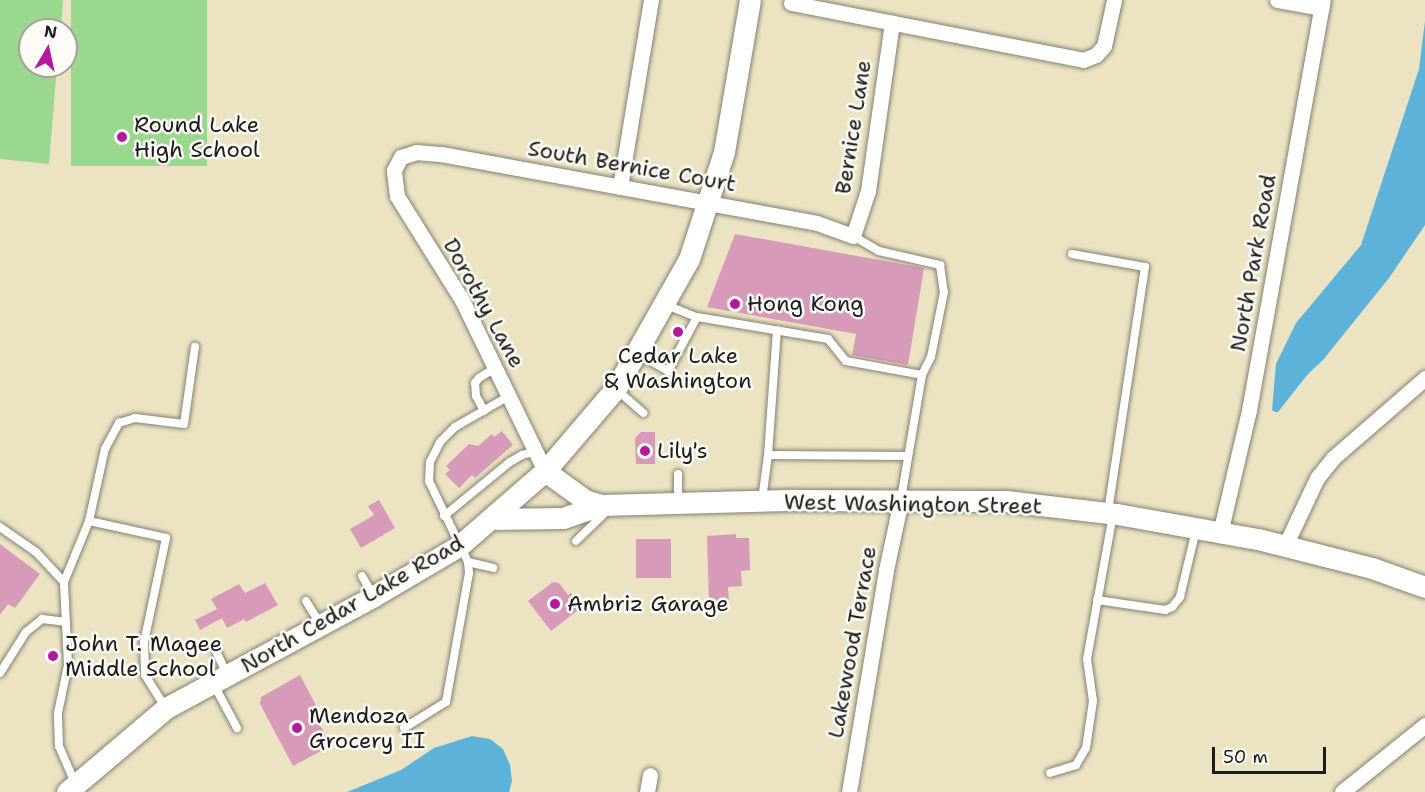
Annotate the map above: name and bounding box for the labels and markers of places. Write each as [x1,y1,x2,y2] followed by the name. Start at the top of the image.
[134,111,260,162] place label: Round Lake High School
[115,130,129,144] marker: Round Lake High School
[747,291,864,317] place label: Hong Kong
[728,297,742,311] marker: Hong Kong
[671,325,685,339] marker: Cedar Lake & Washington
[604,342,752,394] place label: Cedar Lake & Washington
[657,438,708,464] place label: Lily's
[638,444,652,458] marker: Lily's
[567,591,729,617] place label: Ambriz Garage
[548,597,562,611] marker: Ambriz Garage
[65,630,222,682] place label: John T. Magee Middle School
[46,649,60,663] marker: John T. Magee Middle School
[309,702,425,754] place label: Mendoza Grocery II
[290,721,304,735] marker: Mendoza Grocery II

